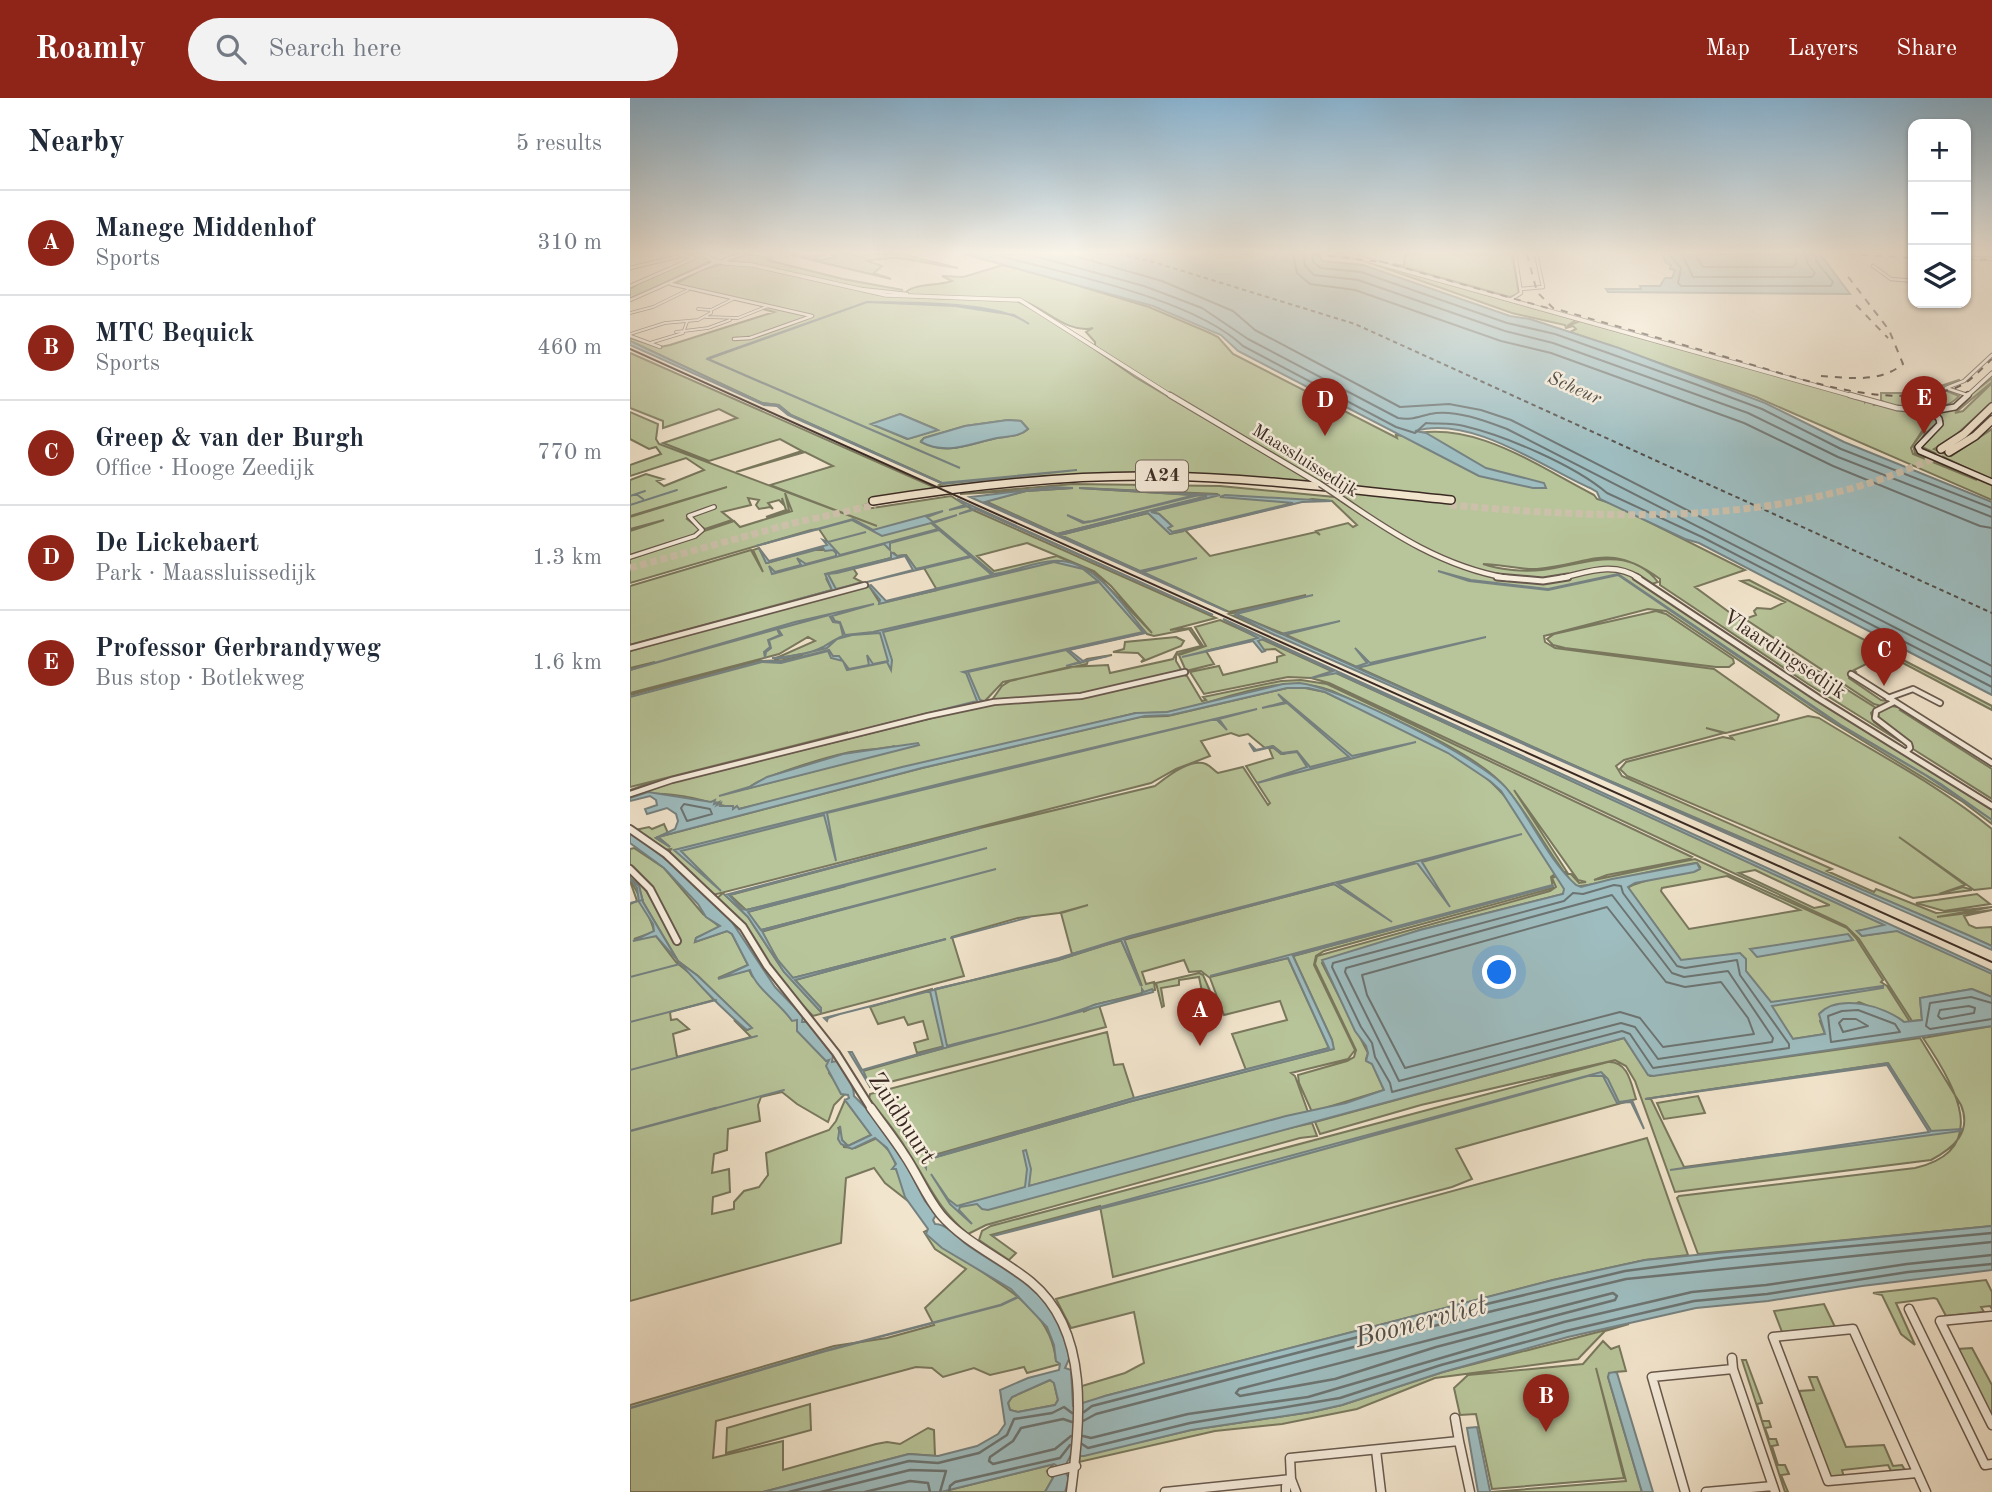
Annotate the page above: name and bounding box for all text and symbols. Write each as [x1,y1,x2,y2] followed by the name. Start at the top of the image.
[188,18,678,81] search box
[212,30,250,68] icon: search
[35,33,146,66] text: Roamly
[268,36,401,62] text: Search here
[1706,37,1750,61] text: Map
[1788,37,1858,61] text: Layers
[1896,37,1957,61] text: Share
[1908,119,1971,308] map controls
[1908,119,1971,182] button: +
[28,128,125,158] text: Nearby
[516,132,602,155] text: 5 results
[1908,182,1971,245] button: −
[95,216,314,242] text: Manege Middenhof
[42,231,60,254] text: A
[537,231,602,254] text: 310 m
[1908,245,1971,308] button: layers
[95,247,160,270] text: Sports
[95,321,254,347] text: MTC Bequick
[43,336,59,359] text: B
[537,336,602,359] text: 460 m
[95,352,160,375] text: Sports
[1544,369,1604,409] water label: Scheur
[1901,376,1947,434] pin: E
[1302,378,1348,436] pin: D
[1249,421,1361,501] street label: Maassluissedijk
[95,426,364,452] text: Greep & van der Burgh
[43,441,59,464] text: C
[537,441,602,464] text: 770 m
[95,457,315,480] text: Office · Hooge Zeedijk
[1136,460,1188,492] road number: A24
[95,531,259,557] text: De Lickebaert
[42,546,60,569] text: D
[532,546,602,569] text: 1.3 km
[95,562,316,585] text: Park · Maassluissedijk
[1719,606,1849,704] street label: Vlaardingsedijk
[1861,628,1907,686] pin: C
[95,636,381,662] text: Professor Gerbrandyweg
[43,651,59,674] text: E
[532,651,602,674] text: 1.6 km
[95,667,304,690] text: Bus stop · Botlekweg
[1482,955,1516,989] your location
[1177,988,1223,1046] pin: A
[863,1069,939,1169] street label: Zuidbuurt
[1351,1292,1491,1354] water label: Boonervliet
[1523,1374,1569,1432] pin: B

